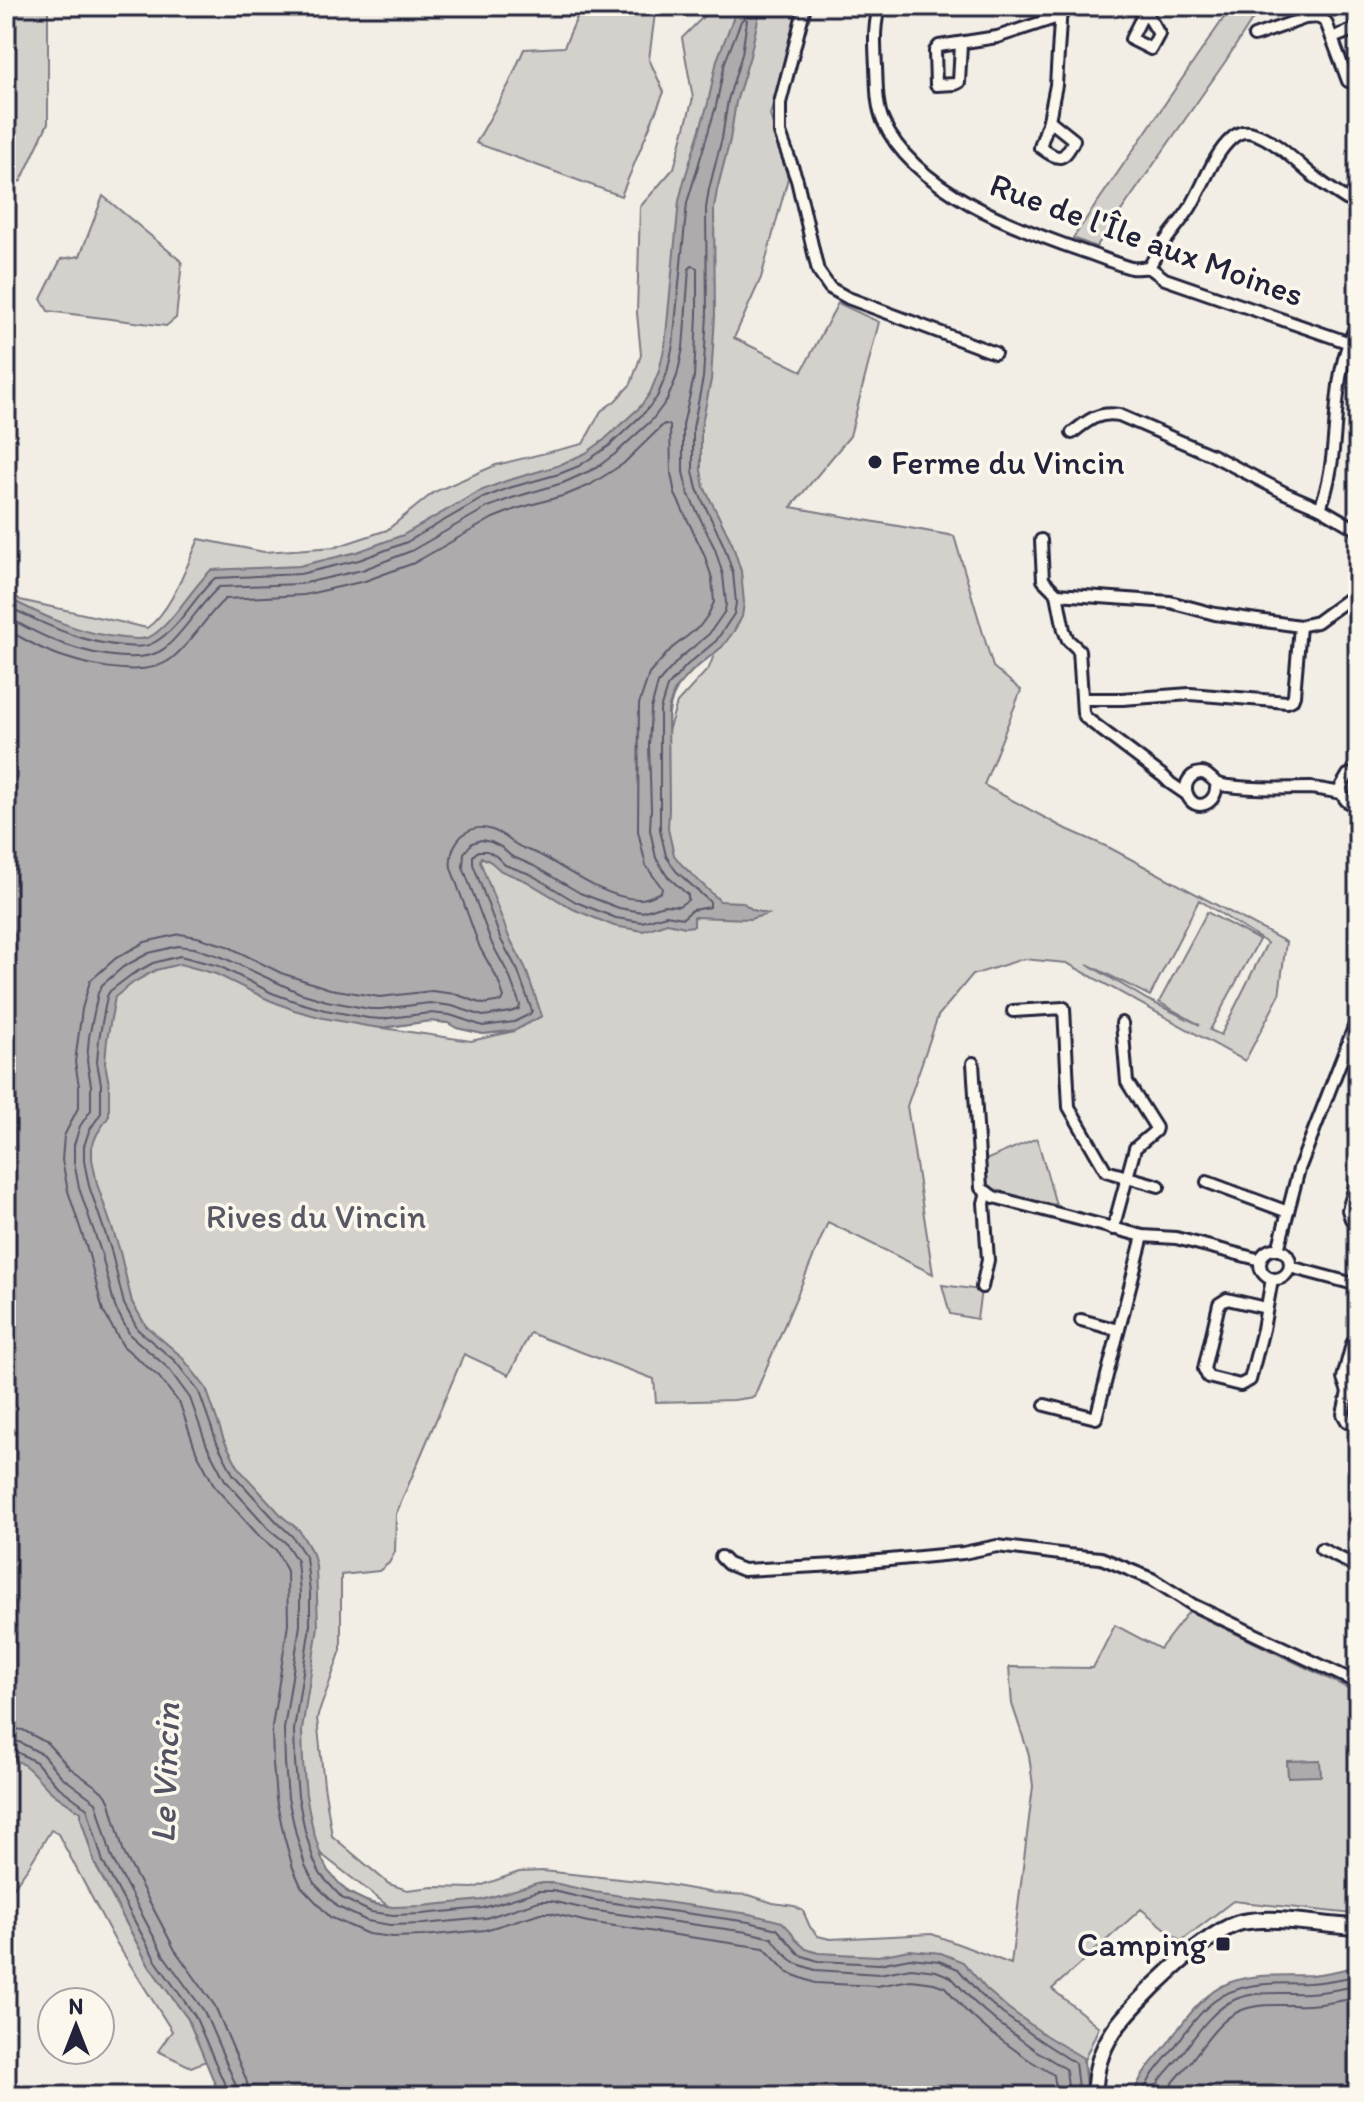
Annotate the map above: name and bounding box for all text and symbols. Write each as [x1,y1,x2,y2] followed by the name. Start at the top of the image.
[984,164,1309,315] street label: Rue de l'Île aux Moines
[891,442,1125,483] place label: Ferme du Vincin
[866,453,884,471] marker: Ferme du Vincin
[206,1196,426,1237] park label: Rives du Vincin
[141,1702,188,1844] water label: Le Vincin
[1077,1924,1208,1965] place label: Camping
[1214,1935,1232,1953] marker: Camping
[36,1986,116,2066] north arrow
[69,1993,83,2020] text: N

